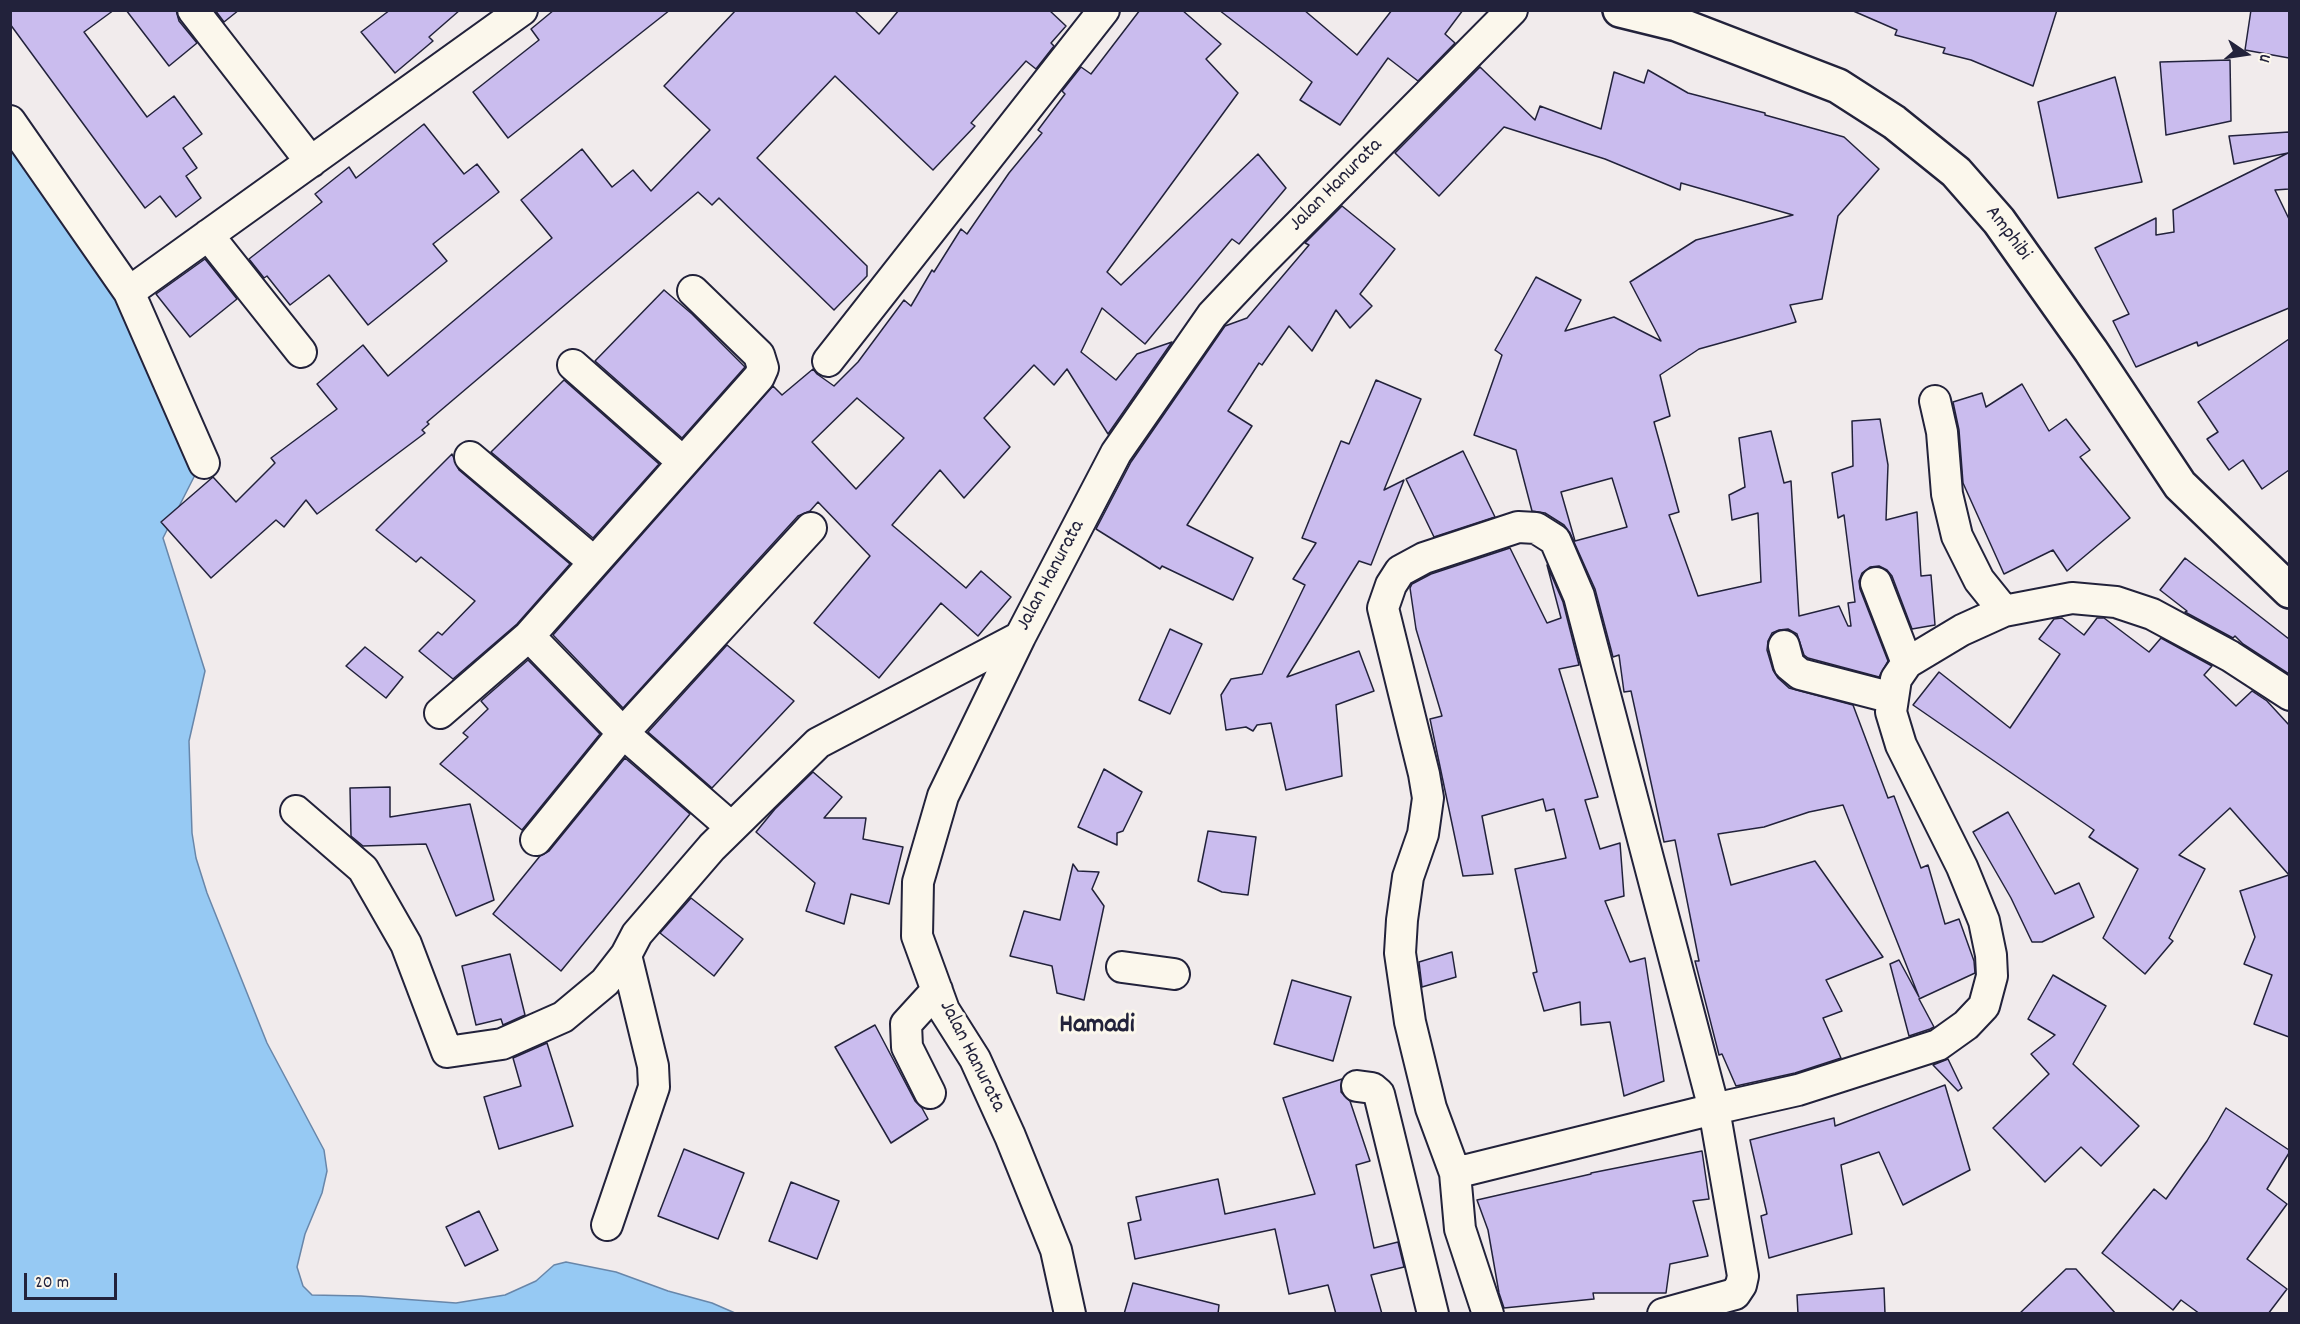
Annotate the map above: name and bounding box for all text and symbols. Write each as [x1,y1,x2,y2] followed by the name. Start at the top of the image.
[2216,24,2276,84] north arrow
[2252,52,2276,65] text: U
[1285,134,1389,238] street label: Jalan Hanurata
[1978,202,2036,266] street label: Amphibi
[1012,516,1092,636] street label: Jalan Hanurata
[932,997,1010,1117] street label: Jalan Hanurata
[1059,1011,1135,1043] district label: Hamadi
[27,1261,120,1299] scale bar
[35,1271,69,1296] text: 20 m

